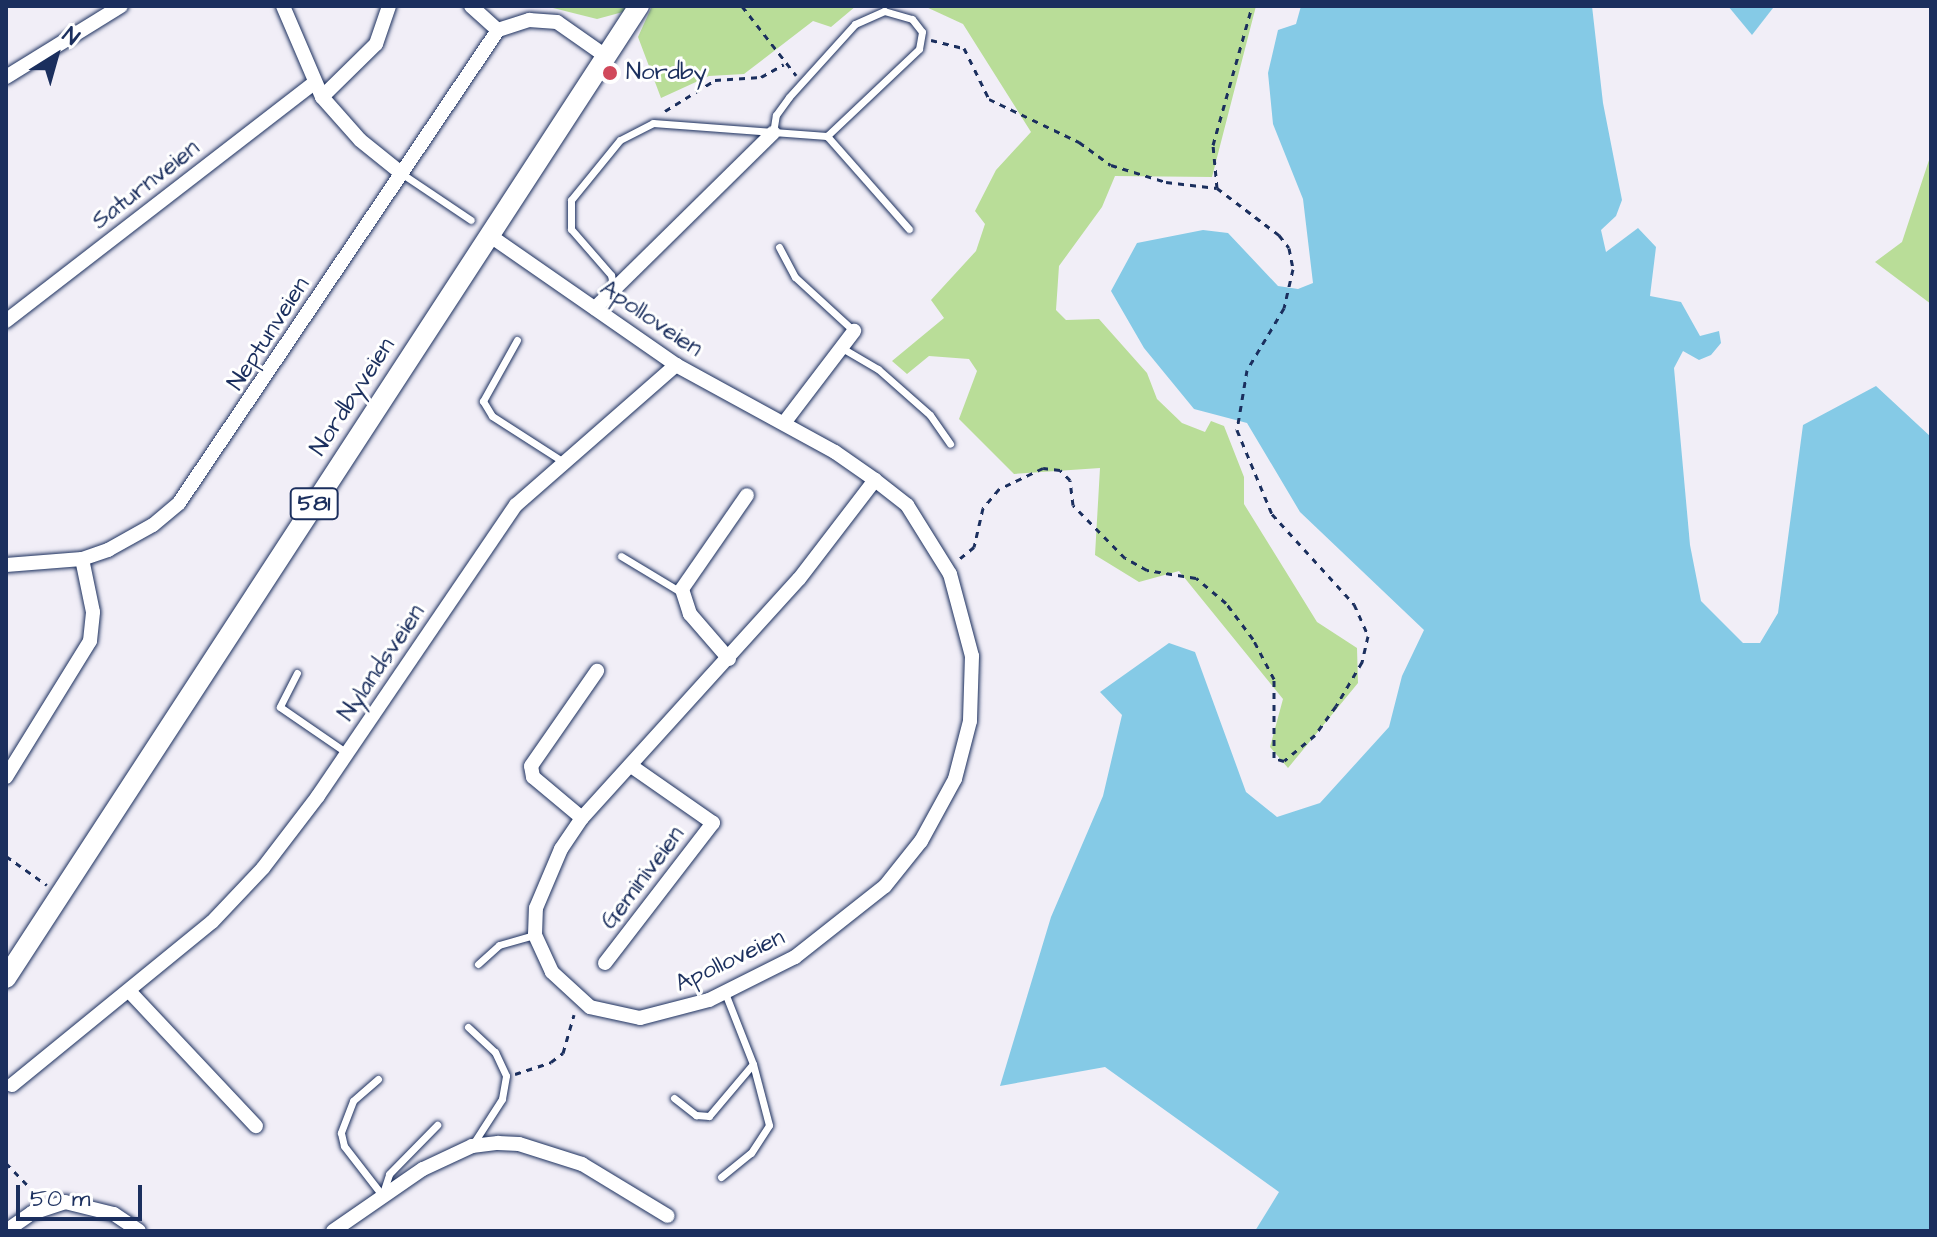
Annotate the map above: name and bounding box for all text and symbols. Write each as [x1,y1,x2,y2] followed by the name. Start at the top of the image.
[16,16,96,96] north arrow
[56,20,86,53] text: N
[626,59,707,87] place label: Nordby
[601,64,619,82] marker: Nordby
[86,134,206,236] street label: Saturnveien
[222,272,316,396] street label: Neptunveien
[594,274,708,364] street label: Apolloveien
[304,333,402,461] street label: Nordbyveien
[288,486,340,522] road number: 581
[332,599,432,727] street label: Nylandsveien
[595,821,691,935] street label: Geminiveien
[671,923,789,999] street label: Apolloveien
[20,1169,146,1219] scale bar
[30,1182,90,1216] text: 50 m

